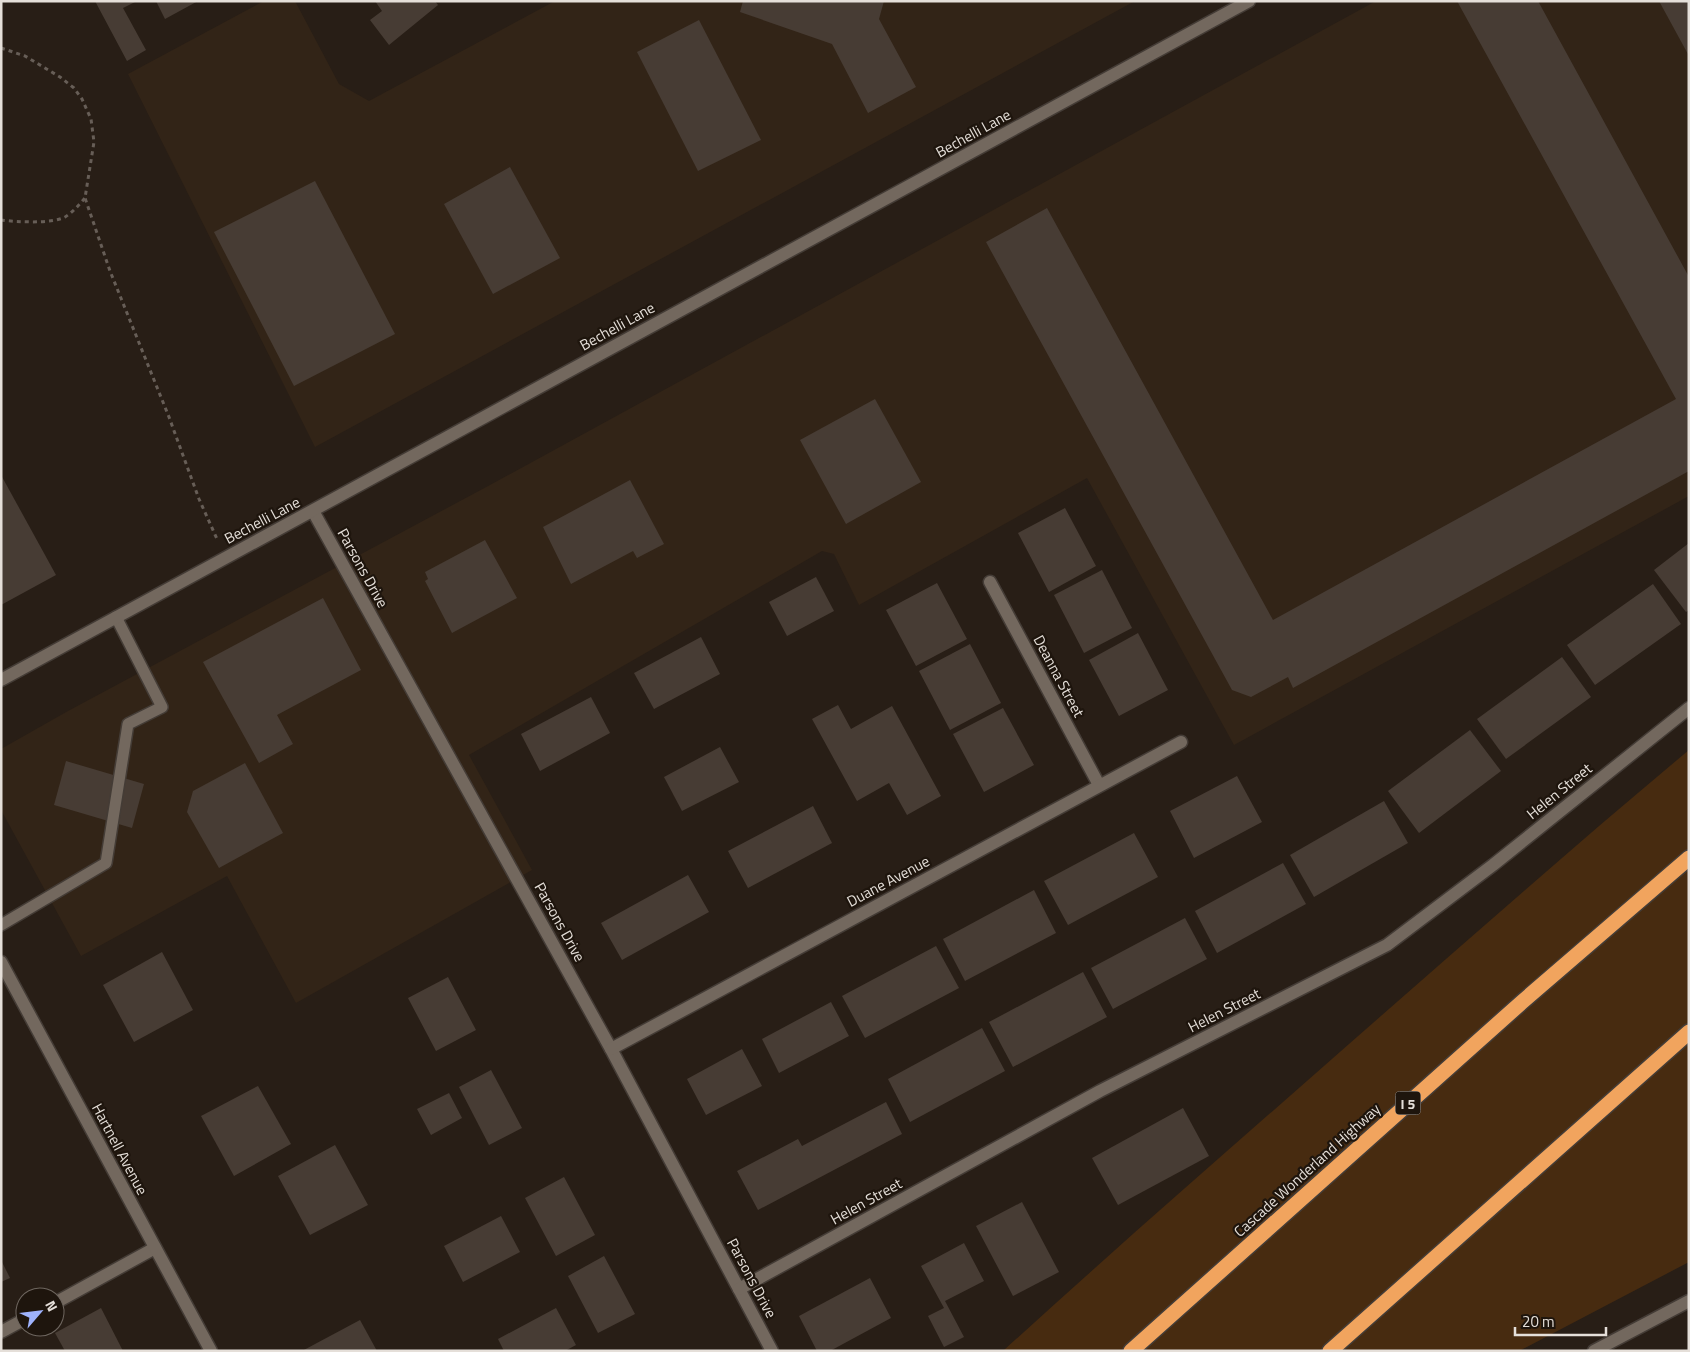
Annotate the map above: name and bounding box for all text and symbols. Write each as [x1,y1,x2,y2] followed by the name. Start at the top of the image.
[931,103,1015,163] street label: Bechelli Lane
[575,296,659,356] street label: Bechelli Lane
[220,490,304,550] street label: Bechelli Lane
[332,524,394,612] street label: Parsons Drive
[1028,631,1091,722] street label: Deanna Street
[1521,757,1597,825] street label: Helen Street
[842,849,934,913] street label: Duane Avenue
[529,878,591,966] street label: Parsons Drive
[1184,982,1265,1038] street label: Helen Street
[1396,1092,1420,1114] road number: I 5
[1228,1098,1386,1242] street label: Cascade Wonderland Highway
[86,1099,154,1199] street label: Hartnell Avenue
[826,1172,907,1230] street label: Helen Street
[721,1234,783,1322] street label: Parsons Drive
[15,1287,65,1337] north arrow
[40,1296,63,1315] text: N
[1515,1304,1606,1336] scale bar
[1522,1310,1555,1333] text: 20 m

